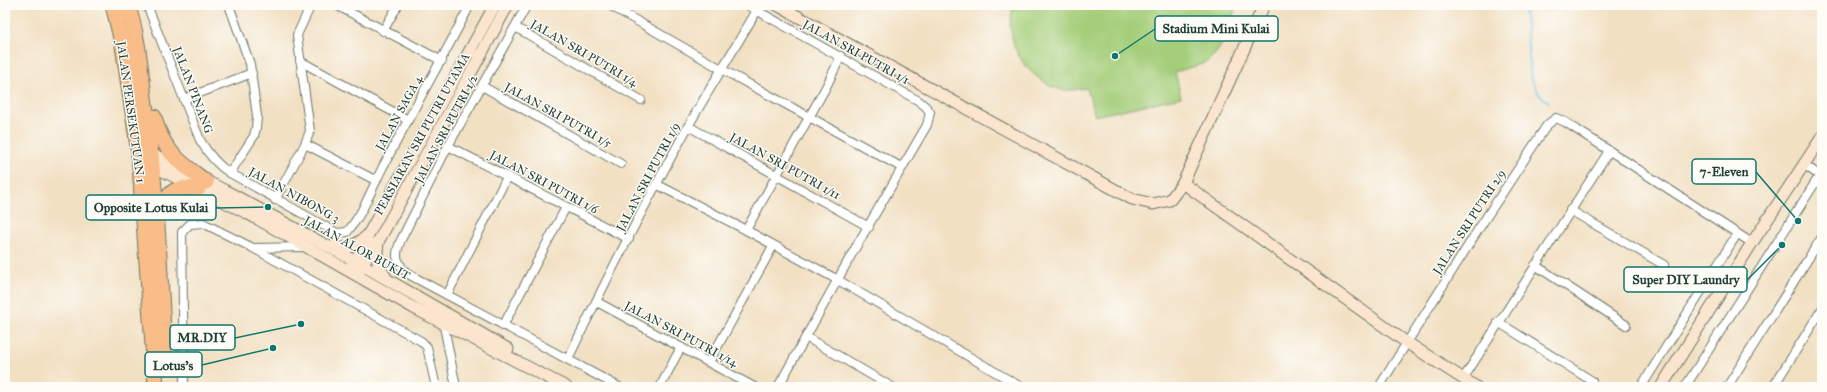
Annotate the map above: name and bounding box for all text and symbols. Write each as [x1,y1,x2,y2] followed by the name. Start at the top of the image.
[526,16,640,90] street label: JALAN SRI PUTRI 1/4
[798,16,912,88] street label: JALAN SRI PUTRI 1/1
[1155,16,1278,41] callout: Stadium Mini Kulai
[1162,21,1270,37] text: Stadium Mini Kulai
[113,38,148,184] street label: JALAN PERSEKUTUAN 1
[168,43,216,136] street label: JALAN PINANG
[371,51,473,217] street label: PERSIARAN SRI PUTRI UTAMA
[411,72,481,188] street label: JALAN SRI PUTRI 1/2
[372,73,426,155] street label: JALAN SAGA 4
[500,79,614,151] street label: JALAN SRI PUTRI 1/5
[612,120,683,236] street label: JALAN SRI PUTRI 1/9
[725,129,843,203] street label: JALAN SRI PUTRI 1/11
[485,147,601,218] street label: JALAN SRI PUTRI 1/6
[1692,159,1756,184] callout: 7-Eleven
[244,163,342,227] street label: JALAN NIBONG 3
[1700,164,1748,180] text: 7-Eleven
[1429,167,1509,279] street label: JALAN SRI PUTRI 2/9
[86,195,216,220] callout: Opposite Lotus Kulai
[94,200,209,216] text: Opposite Lotus Kulai
[299,212,412,284] street label: JALAN ALOR BUKIT
[1624,267,1747,292] callout: Super DIY Laundry
[1632,272,1741,288] text: Super DIY Laundry
[620,297,740,371] street label: JALAN SRI PUTRI 1/14
[170,325,235,350] callout: MR.DIY
[177,330,227,346] text: MR.DIY
[145,352,202,377] callout: Lotus's
[153,358,193,374] text: Lotus's

